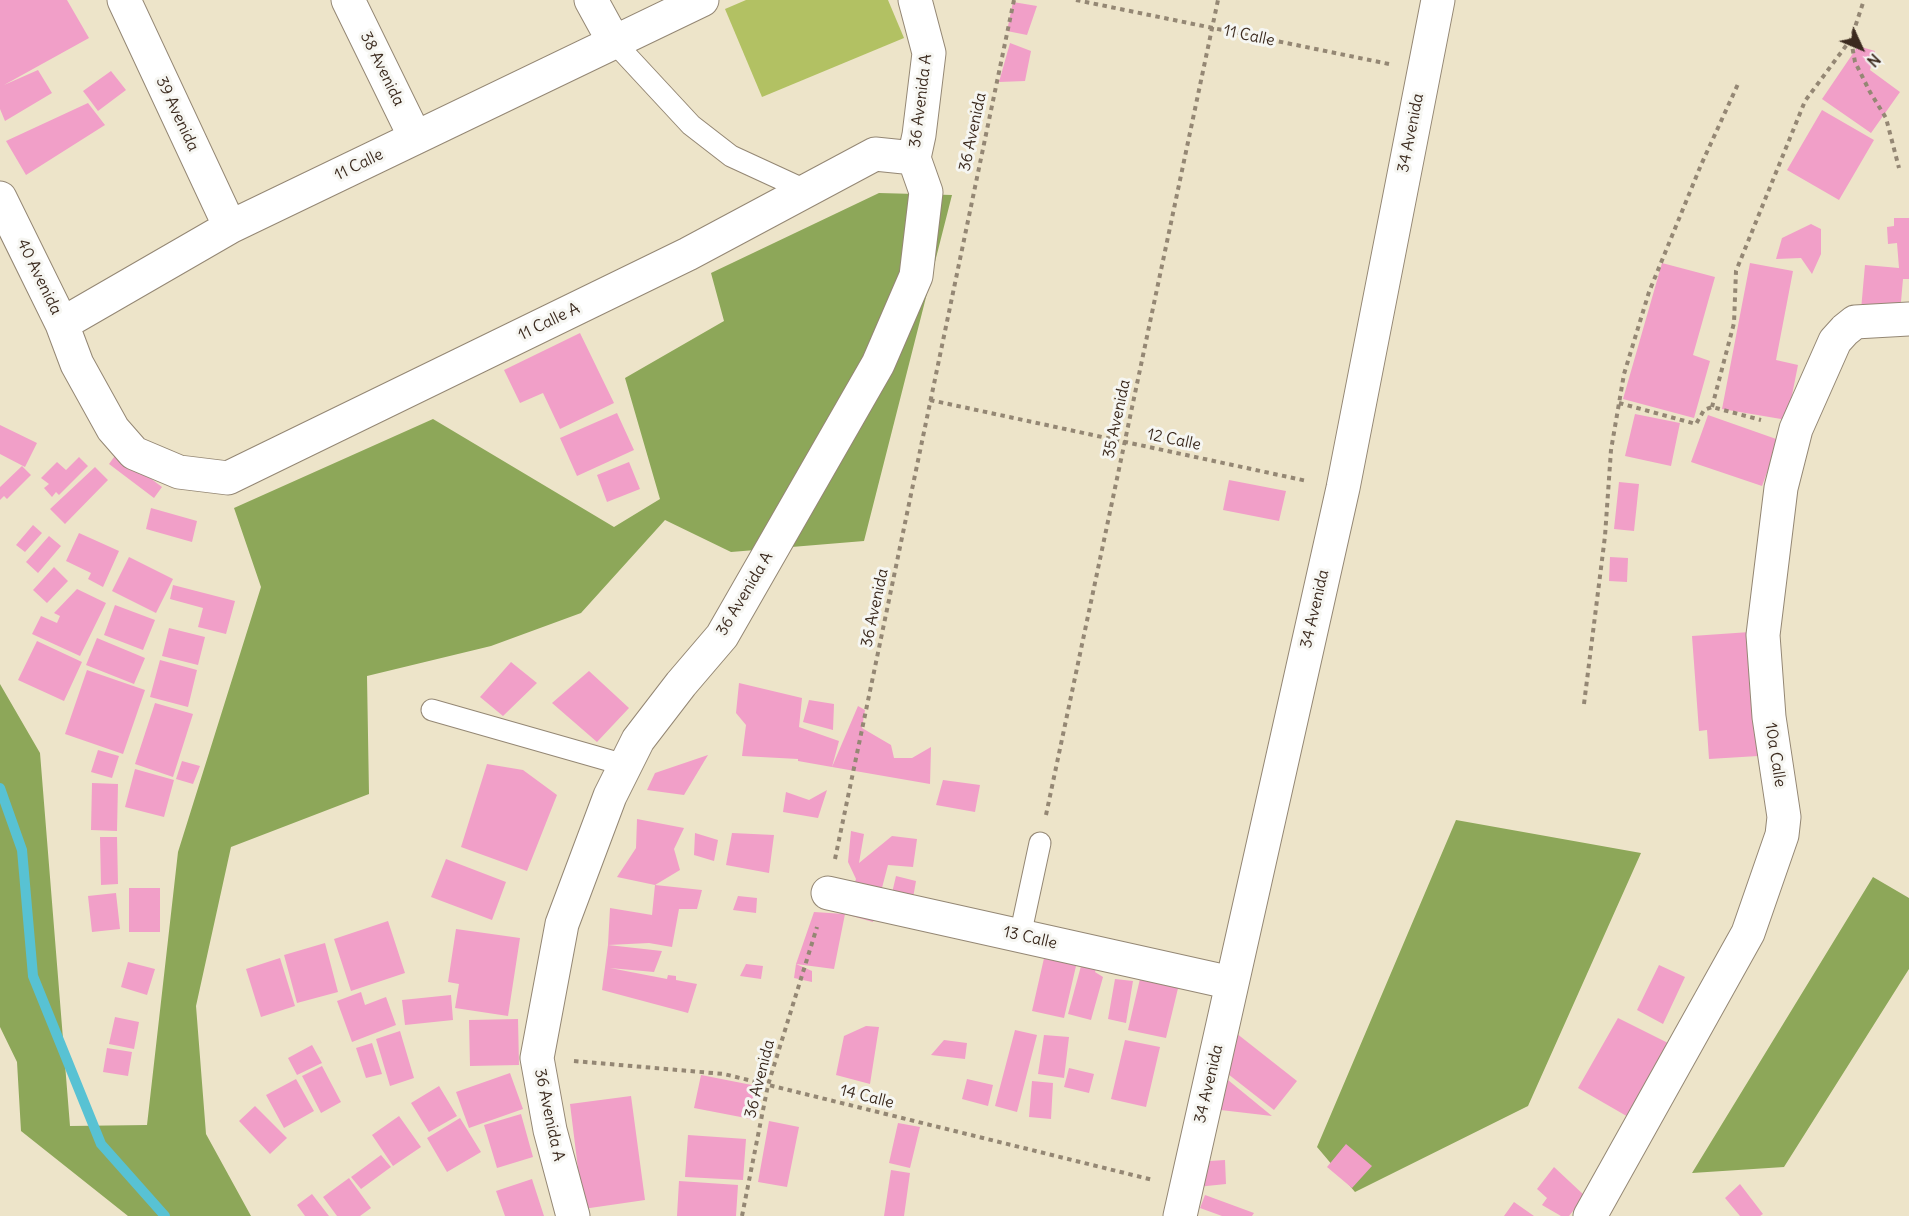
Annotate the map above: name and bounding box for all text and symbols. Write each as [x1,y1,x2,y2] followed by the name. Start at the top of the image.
[1831,18,1891,78] north arrow
[1222,21,1276,51] street label: 11 Calle
[356,29,408,109] street label: 38 Avenida
[1863,50,1885,71] text: N
[906,53,936,149] street label: 36 Avenida A
[151,74,203,154] street label: 39 Avenida
[955,91,991,173] street label: 36 Avenida
[1394,92,1428,174] street label: 34 Avenida
[331,145,387,185] street label: 11 Calle
[13,236,65,318] street label: 40 Avenida
[515,299,583,345] street label: 11 Calle A
[1099,378,1135,460] street label: 35 Avenida
[1145,425,1203,455] street label: 12 Calle
[713,549,777,639] street label: 36 Avenida A
[857,567,893,649] street label: 36 Avenida
[1297,568,1333,650] street label: 34 Avenida
[1760,721,1790,789] street label: 10a Calle
[1001,923,1059,953] street label: 13 Calle
[741,1038,779,1120] street label: 36 Avenida
[1191,1043,1227,1125] street label: 34 Avenida
[530,1067,568,1163] street label: 36 Avenida A
[838,1081,896,1113] street label: 14 Calle

